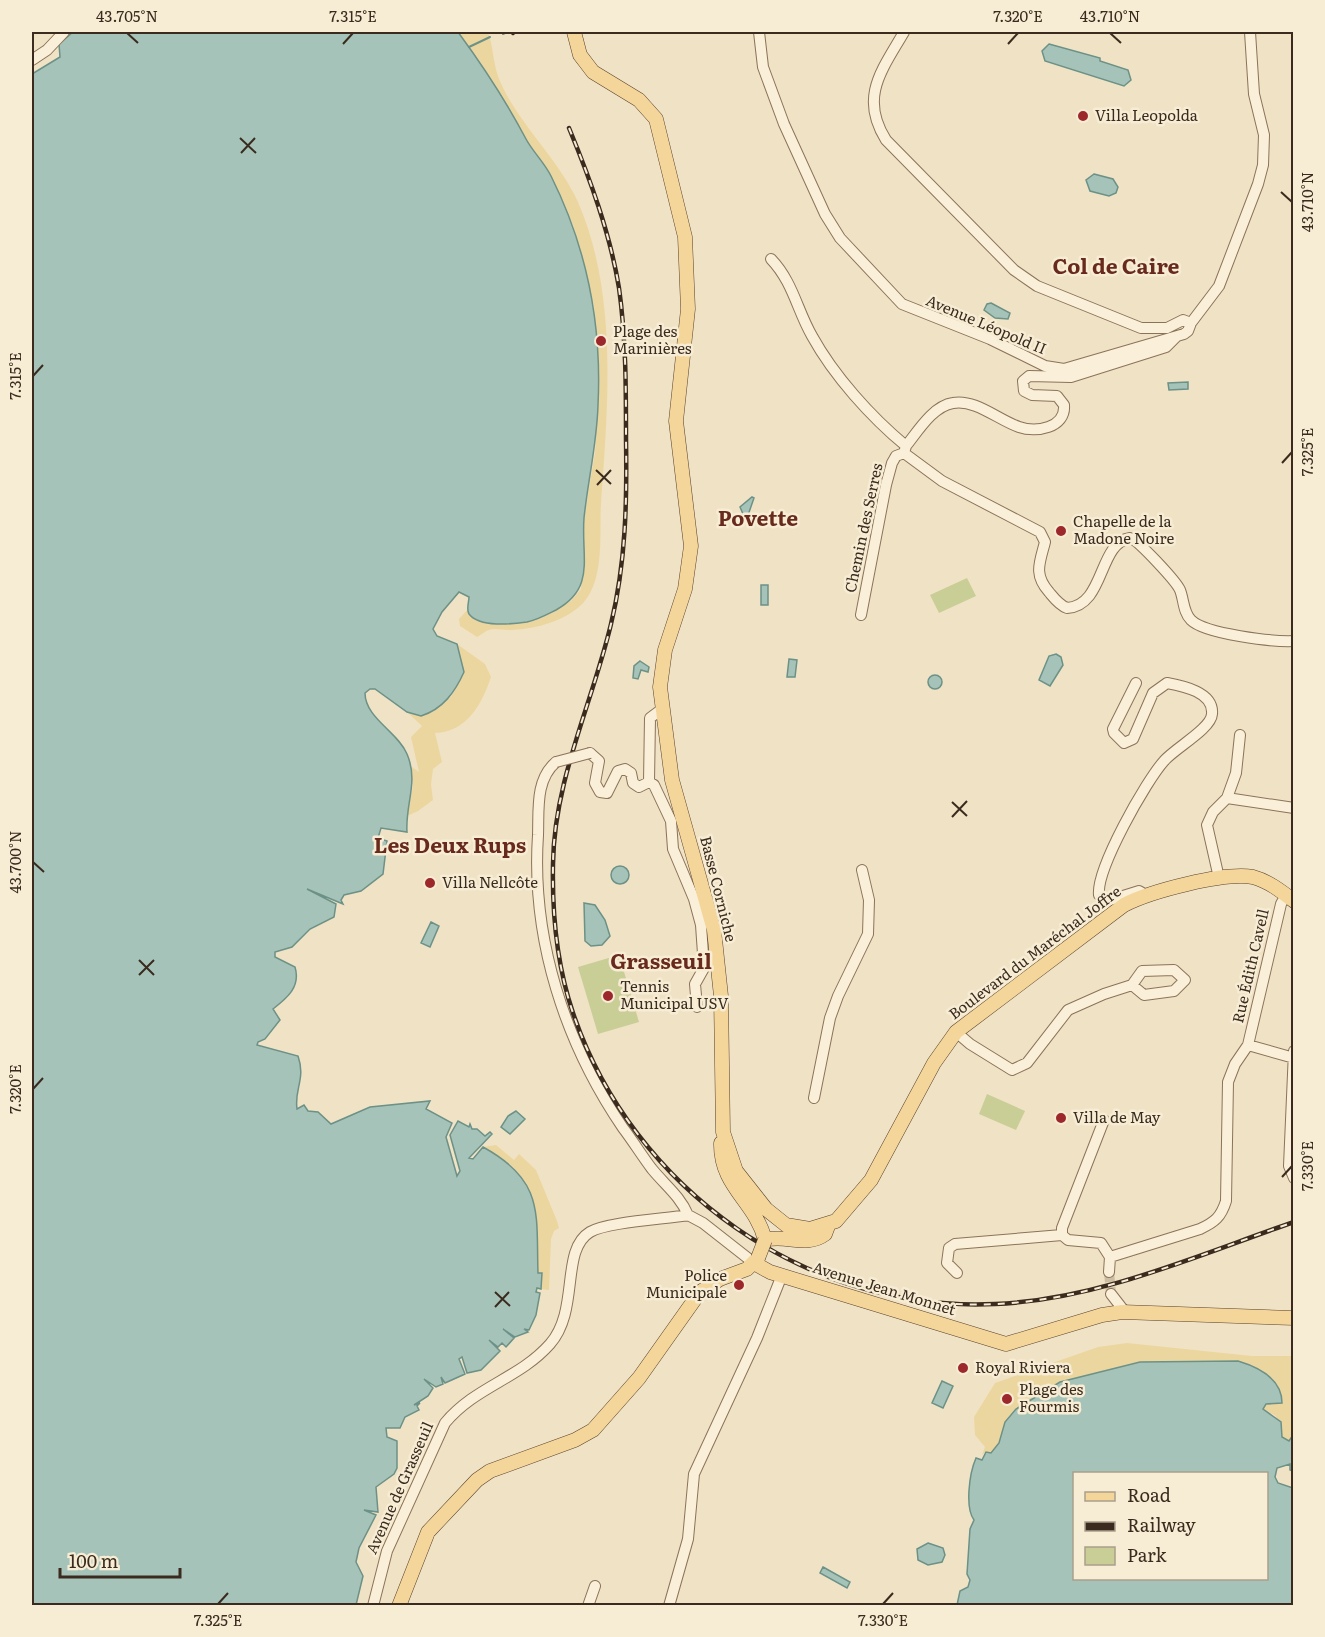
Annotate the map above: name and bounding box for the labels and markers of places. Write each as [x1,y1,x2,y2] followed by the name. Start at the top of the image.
[1095,103,1199,126] place label: Villa Leopolda
[1076,109,1090,123] marker: Villa Leopolda
[613,319,692,359] place label: Plage des Marinières
[594,334,608,348] marker: Plage des Marinières
[1073,509,1175,549] place label: Chapelle de la Madone Noire
[1054,524,1068,538] marker: Chapelle de la Madone Noire
[442,870,538,893] place label: Villa Nellcôte
[423,876,437,890] marker: Villa Nellcôte
[620,974,728,1014] place label: Tennis Municipal USV
[601,989,615,1003] marker: Tennis Municipal USV
[1073,1105,1161,1128] place label: Villa de May
[1054,1111,1068,1125] marker: Villa de May
[646,1263,727,1303] place label: Police Municipale
[732,1278,746,1292] marker: Police Municipale
[975,1355,1072,1378] place label: Royal Riviera
[956,1361,970,1375] marker: Royal Riviera
[1019,1377,1084,1417] place label: Plage des Fourmis
[1000,1392,1014,1406] marker: Plage des Fourmis

